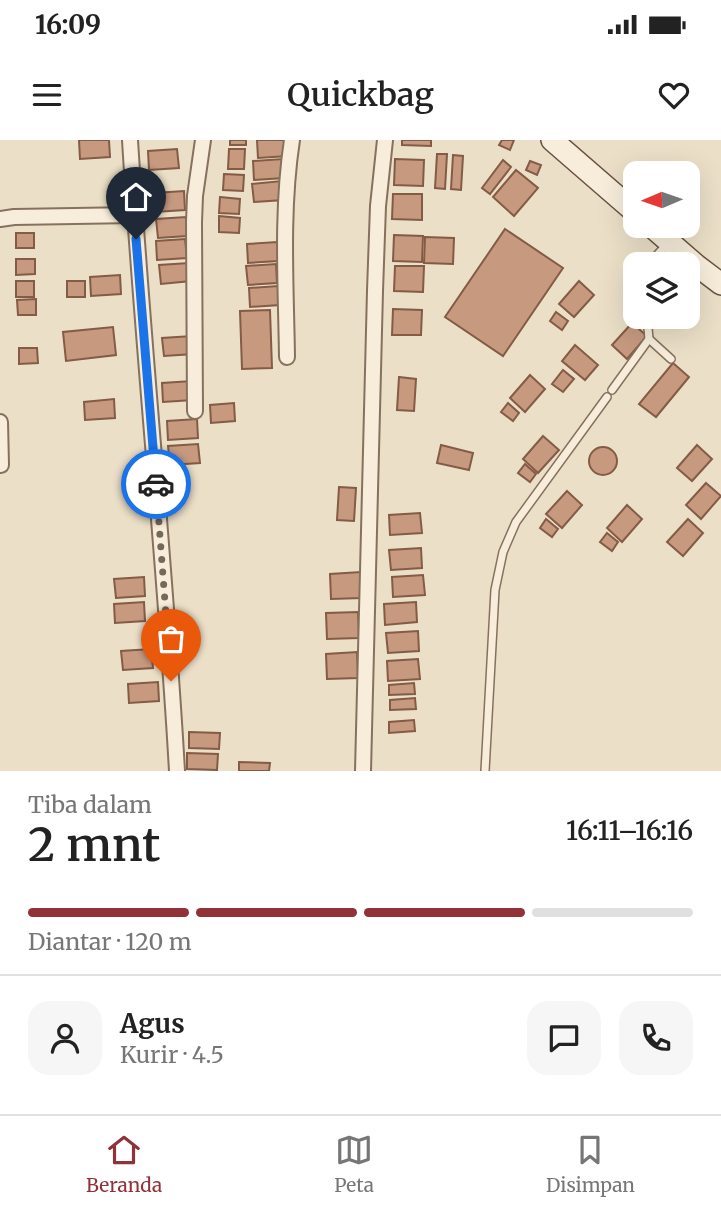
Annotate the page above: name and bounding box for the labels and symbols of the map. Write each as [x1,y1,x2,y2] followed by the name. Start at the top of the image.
[623,161,700,238] north arrow
[106,167,166,239] pin
[121,449,191,519] courier
[141,609,201,681] pin

